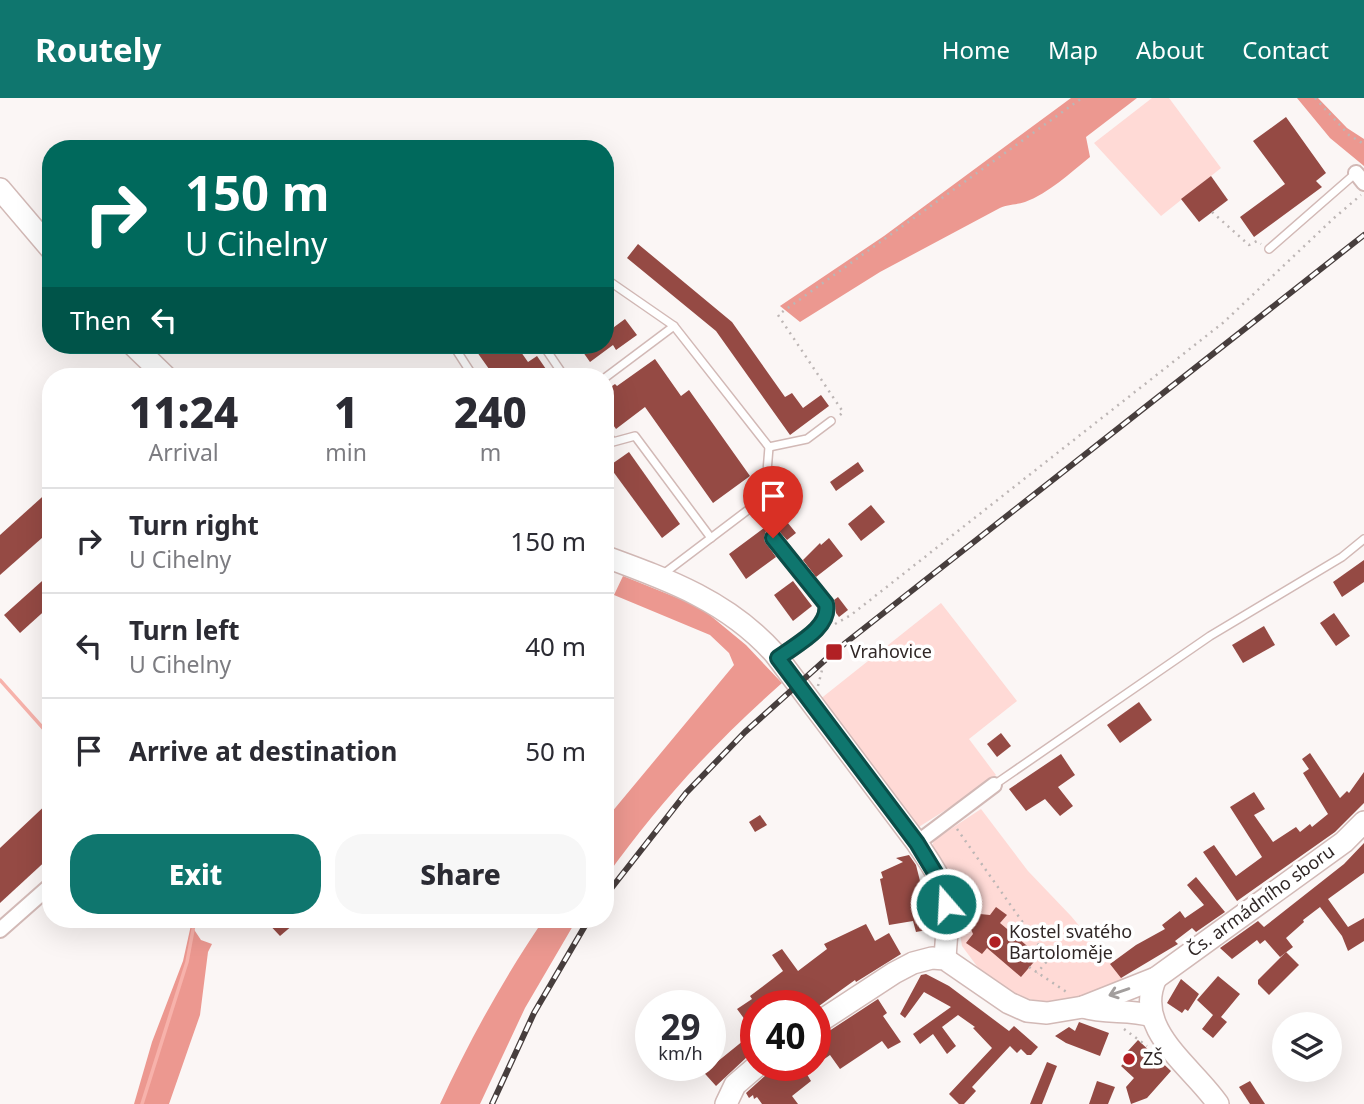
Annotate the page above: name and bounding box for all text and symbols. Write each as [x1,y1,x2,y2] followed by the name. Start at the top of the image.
[35,27,161,72] text: Routely
[942,33,1010,66] text: Home
[1048,33,1098,66] text: Map
[1136,33,1204,66] text: About
[1242,33,1329,66] text: Contact
[185,159,330,225] text: 150 m
[70,168,161,259] icon: right
[185,222,327,265] text: U Cihelny
[145,301,183,339] icon: left
[70,302,131,338] text: Then
[129,383,238,440] text: 11:24
[334,383,358,440] text: 1
[454,383,527,440] text: 240
[149,436,219,468] text: Arrival
[325,436,367,468] text: min
[480,436,501,468] text: m
[743,466,803,538] pin
[754,477,792,515] icon: arrive
[129,507,259,543] text: Turn right
[70,522,108,560] icon: right
[510,523,586,559] text: 150 m
[129,543,231,575] text: U Cihelny
[129,612,240,648] text: Turn left
[70,627,108,665] icon: left
[525,628,586,664] text: 40 m
[850,639,932,663] place label: Vrahovice
[824,642,844,662] marker: Vrahovice
[129,648,231,680] text: U Cihelny
[70,732,108,770] icon: arrive
[129,733,398,769] text: Arrive at destination
[525,733,586,769] text: 50 m
[70,834,321,914] button: Exit
[335,834,586,914] button: Share
[1182,839,1339,962] street label: Čs. armádního sboru
[909,867,983,941] position arrow
[1009,919,1132,964] place label: Kostel svatého Bartoloměje
[987,934,1003,950] marker: Kostel svatého Bartoloměje
[1109,987,1131,999] one-way arrow
[740,990,831,1081] speed limit sign: 40
[660,1003,701,1050] text: 29
[1272,1012,1342,1082] map controls
[1272,1012,1342,1082] button: layers
[658,1041,703,1065] text: km/h
[1143,1046,1163,1070] place label: ZŠ
[1121,1051,1137,1067] marker: ZŠ

